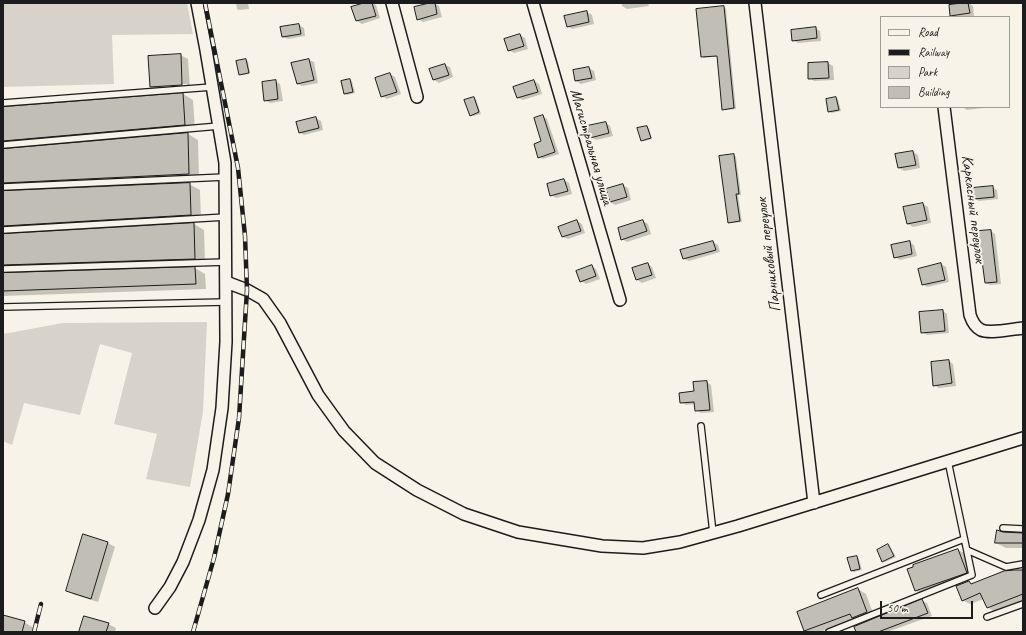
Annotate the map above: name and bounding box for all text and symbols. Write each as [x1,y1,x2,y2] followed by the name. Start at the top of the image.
[880,16,1010,108] legend
[918,24,938,40] text: Road
[918,44,949,60] text: Railway
[918,64,937,80] text: Park
[918,84,950,100] text: Building
[565,87,617,207] street label: Магистральная улица
[957,154,989,264] street label: Каркасный переулок
[752,197,786,313] street label: Парниковый переулок
[882,593,975,619] scale bar
[887,600,907,616] text: 50 m

